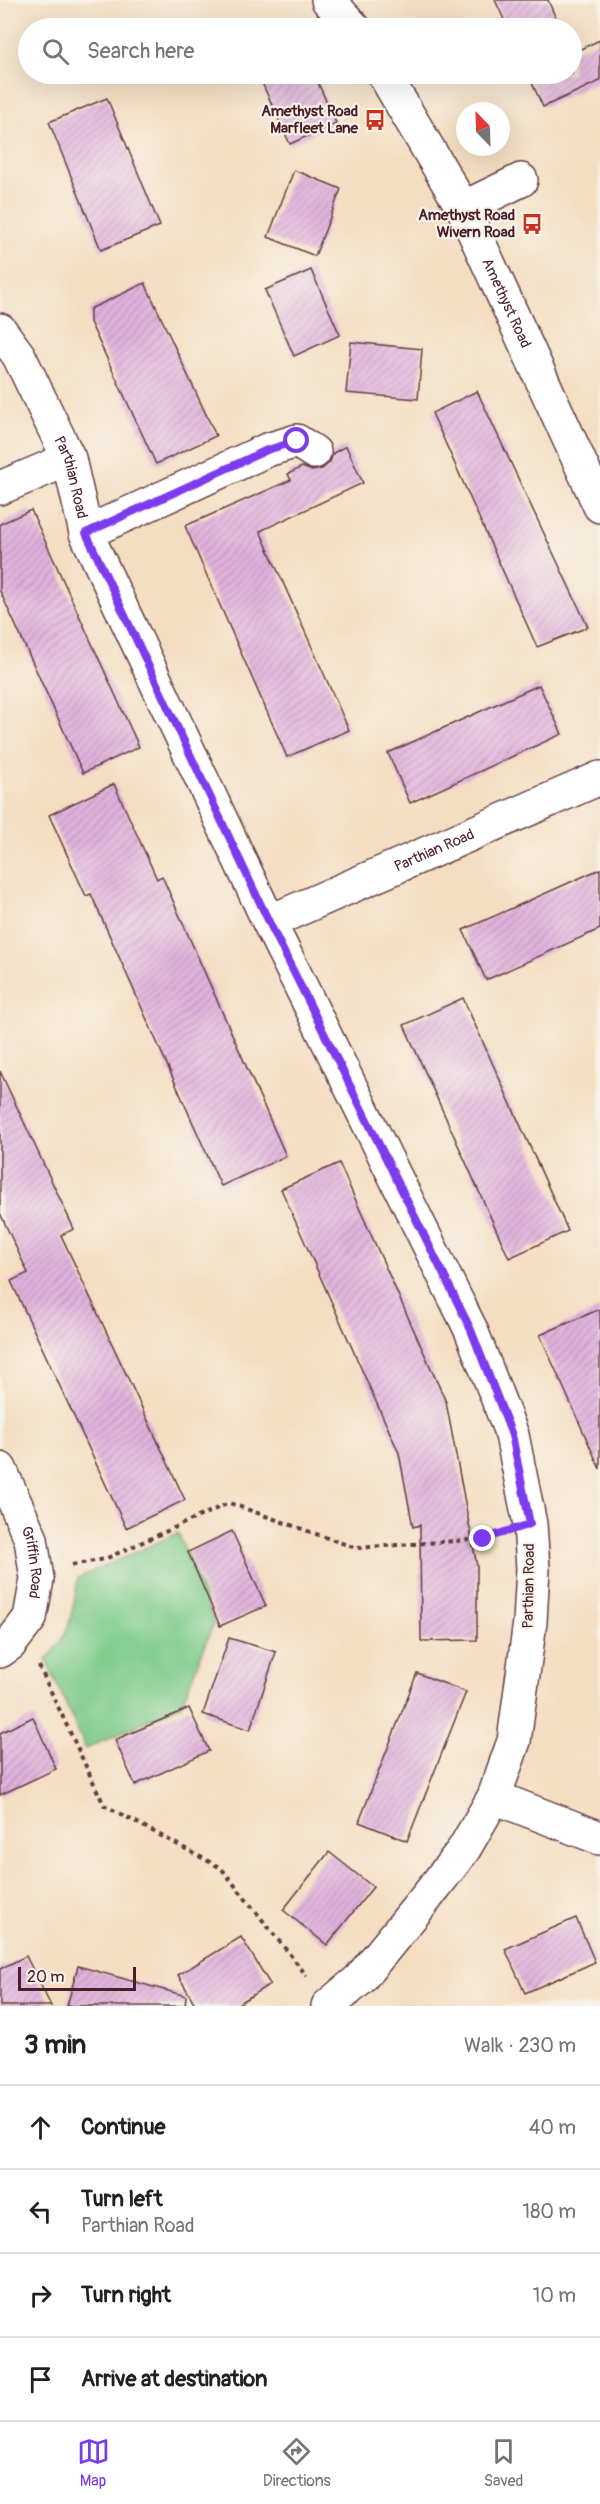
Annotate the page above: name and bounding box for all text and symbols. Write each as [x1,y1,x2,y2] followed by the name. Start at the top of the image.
[18,18,582,84] search box
[39,35,72,68] icon: search
[87,37,194,65] text: Search here
[261,102,359,138] place label: Amethyst Road Marfleet Lane
[456,102,510,156] north arrow
[363,108,387,132] bus stop icon: Amethyst Road Marfleet Lane
[418,206,515,242] place label: Amethyst Road Wivern Road
[520,212,544,236] bus stop icon: Amethyst Road Wivern Road
[478,255,535,351] street label: Amethyst Road
[283,427,309,453] route start
[50,433,92,521] street label: Parthian Road
[391,824,477,876] street label: Parthian Road
[17,1523,47,1600] street label: Griffin Road
[469,1525,495,1551] route end
[519,1543,539,1629] street label: Parthian Road
[18,1964,136,1992] scale bar
[27,1967,65,1987] text: 20 m
[24,2029,86,2061] text: 3 min
[464,2033,576,2058] text: Walk · 230 m
[24,2111,57,2144] icon: ahead
[81,2113,165,2141] text: Continue
[529,2115,576,2140] text: 40 m
[81,2185,163,2213] text: Turn left
[24,2195,57,2228] icon: left
[522,2199,576,2224] text: 180 m
[81,2213,195,2238] text: Parthian Road
[24,2279,57,2312] icon: right
[81,2281,171,2309] text: Turn right
[532,2283,576,2308] text: 10 m
[24,2363,57,2396] icon: arrive
[81,2365,267,2393] text: Arrive at destination
[77,2435,110,2491] tab: Map
[263,2435,331,2491] tab: Directions
[484,2435,523,2491] tab: Saved

